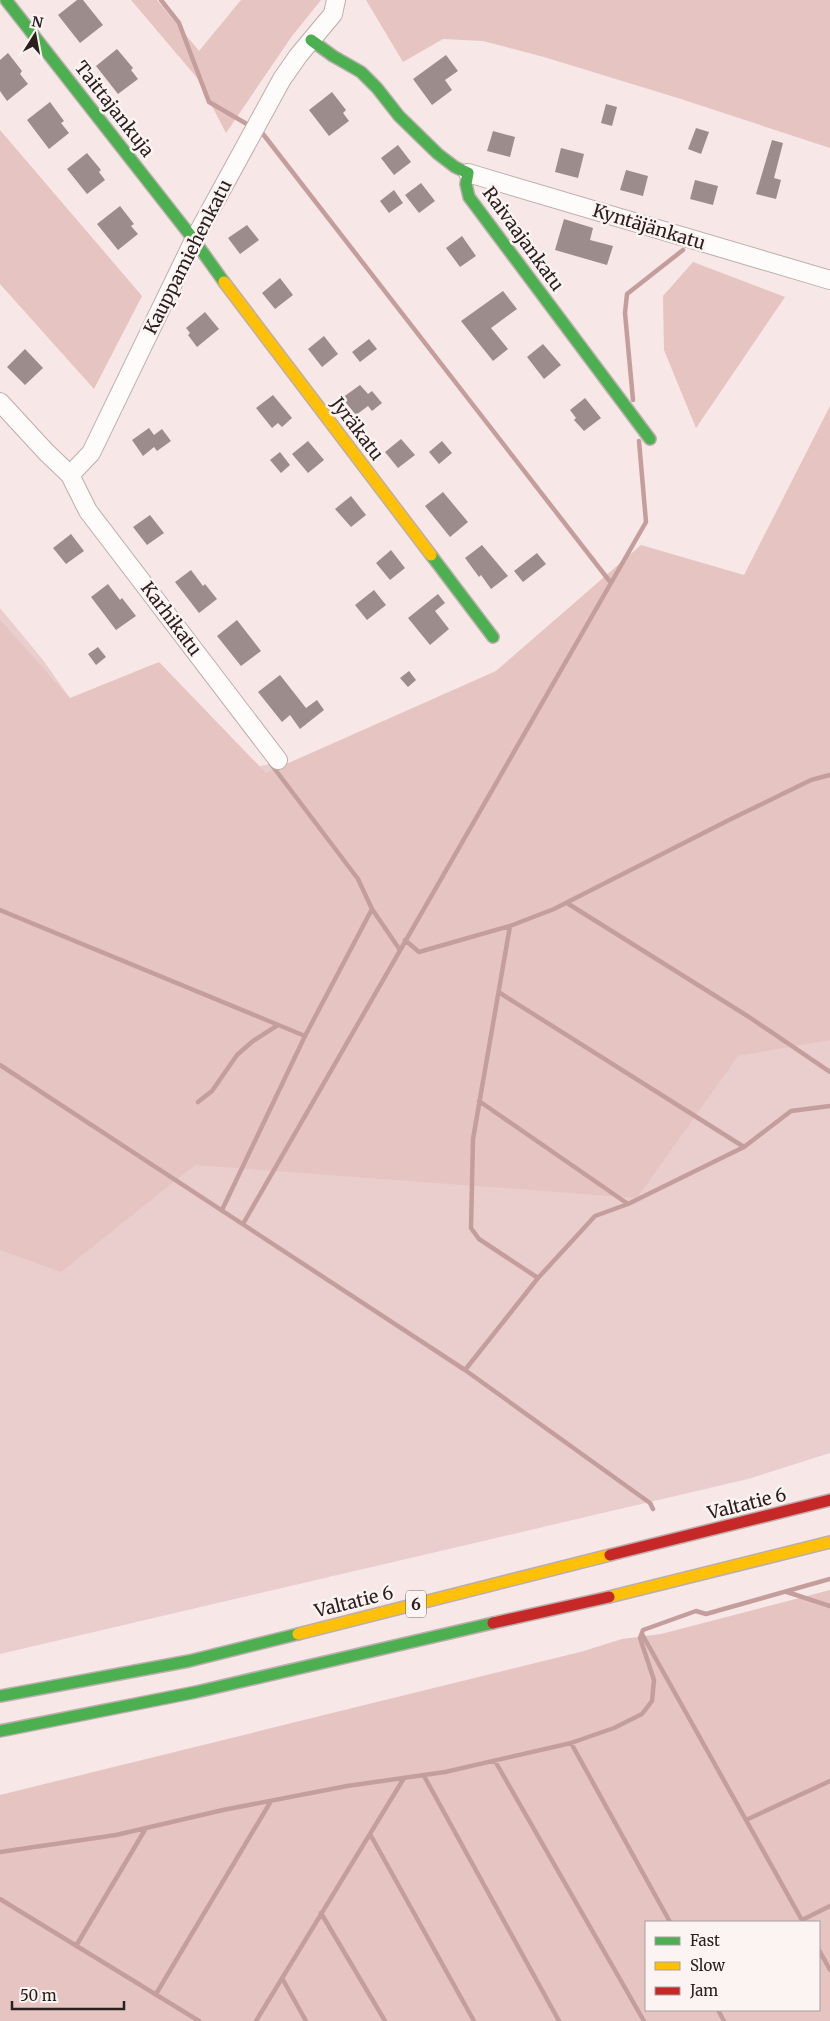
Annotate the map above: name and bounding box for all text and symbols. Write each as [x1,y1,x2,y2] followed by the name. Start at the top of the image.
[10,10,60,60] north arrow
[30,12,45,32] text: N
[70,56,159,162] street label: Taittajankuja
[139,175,237,338] street label: Kauppamiehenkatu
[478,182,569,295] street label: Raivaajankatu
[590,198,708,255] street label: Kyntäjänkatu
[326,392,389,465] street label: Jyräkatu
[136,577,207,660] street label: Karhikatu
[704,1483,789,1525] street label: Valtatie 6
[311,1581,396,1623] street label: Valtatie 6
[406,1590,426,1618] road number: 6
[645,1921,820,2011] legend
[690,1931,720,1950] text: Fast
[690,1956,725,1975] text: Slow
[12,1978,125,2010] scale bar
[689,1981,718,2000] text: Jam
[20,1986,57,2005] text: 50 m

